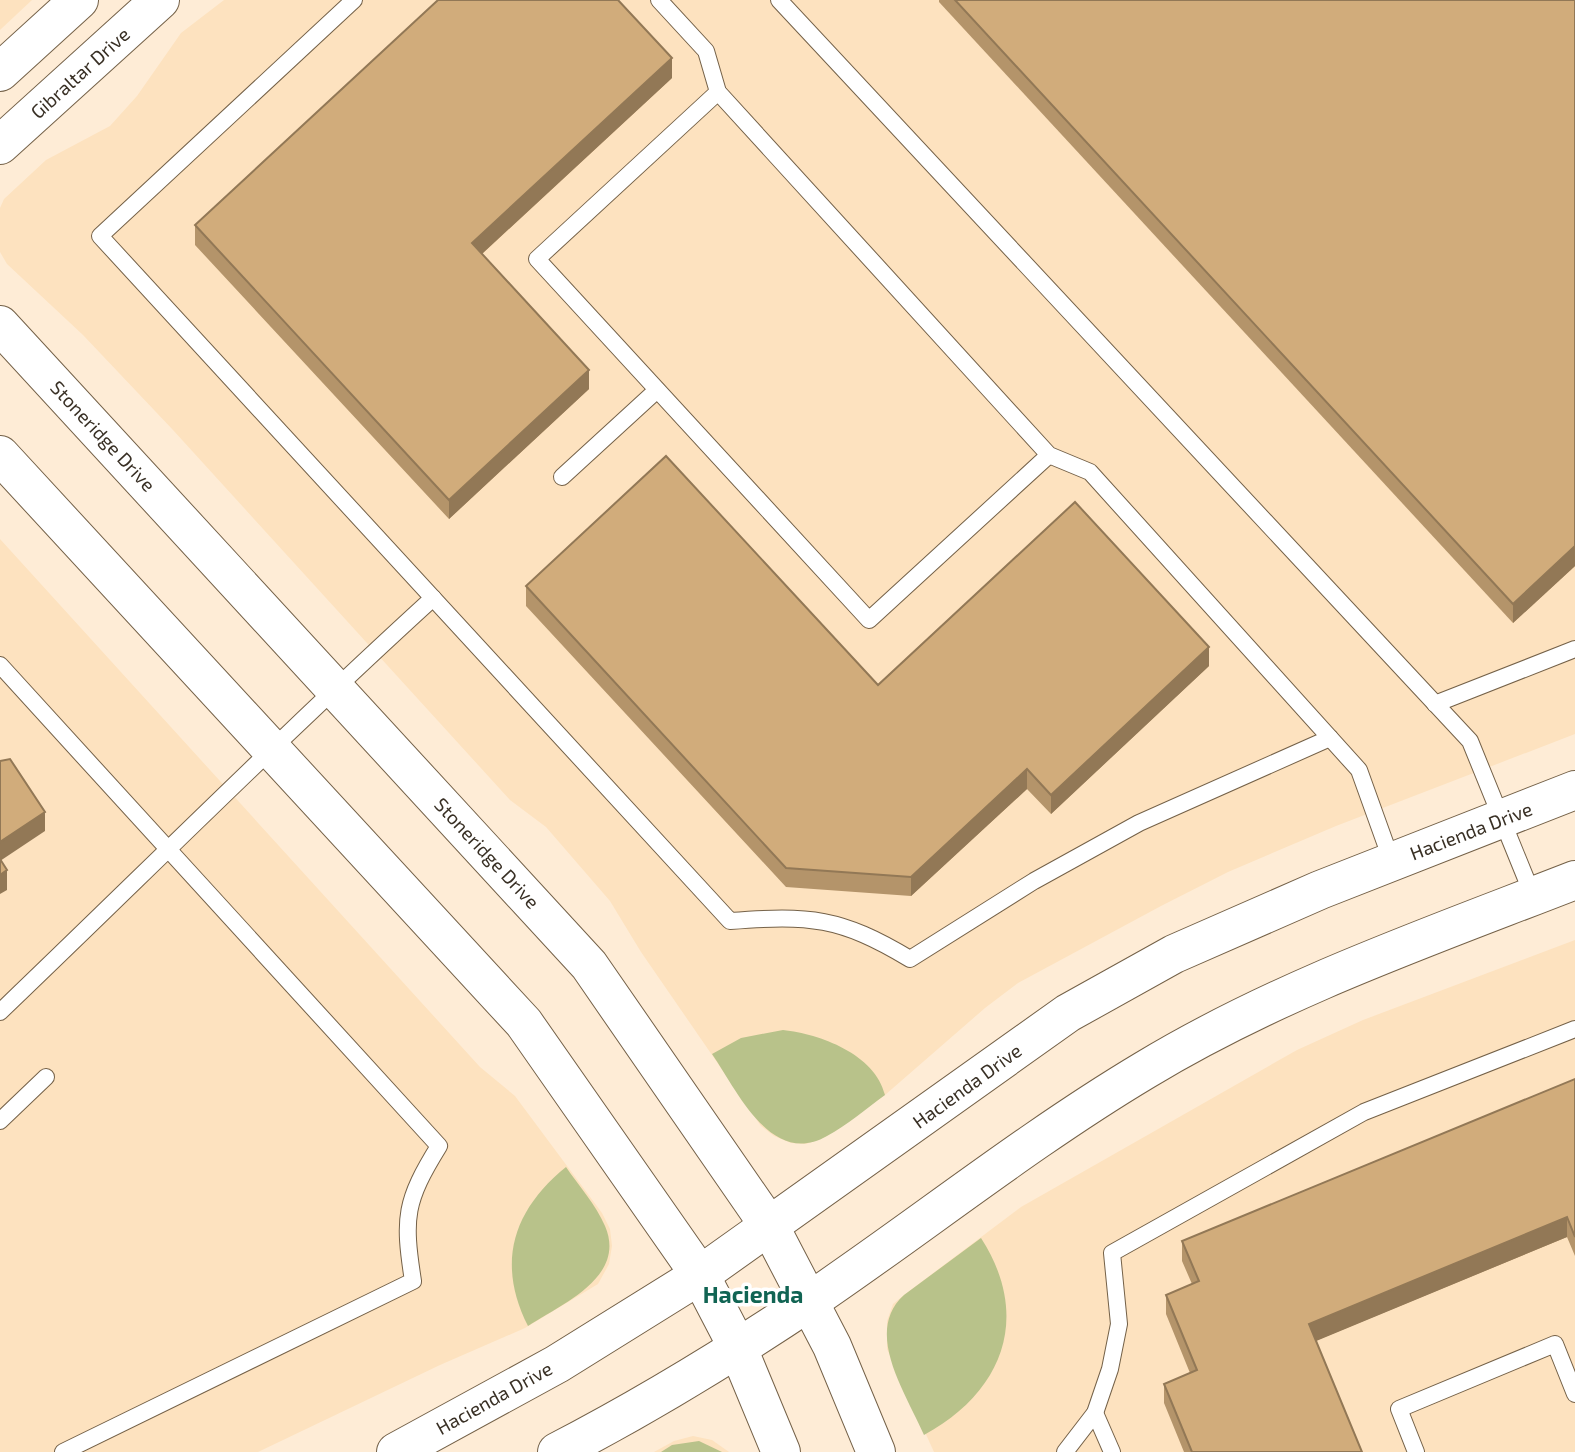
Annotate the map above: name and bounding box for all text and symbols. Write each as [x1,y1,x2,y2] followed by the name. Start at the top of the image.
[25,22,134,123] street label: Gibraltar Drive
[46,375,161,496] street label: Stoneridge Drive
[430,792,545,913] street label: Stoneridge Drive
[1406,797,1535,864] street label: Hacienda Drive
[908,1038,1026,1133] street label: Hacienda Drive
[703,1280,803,1308] district label: Hacienda
[432,1356,556,1439] street label: Hacienda Drive

